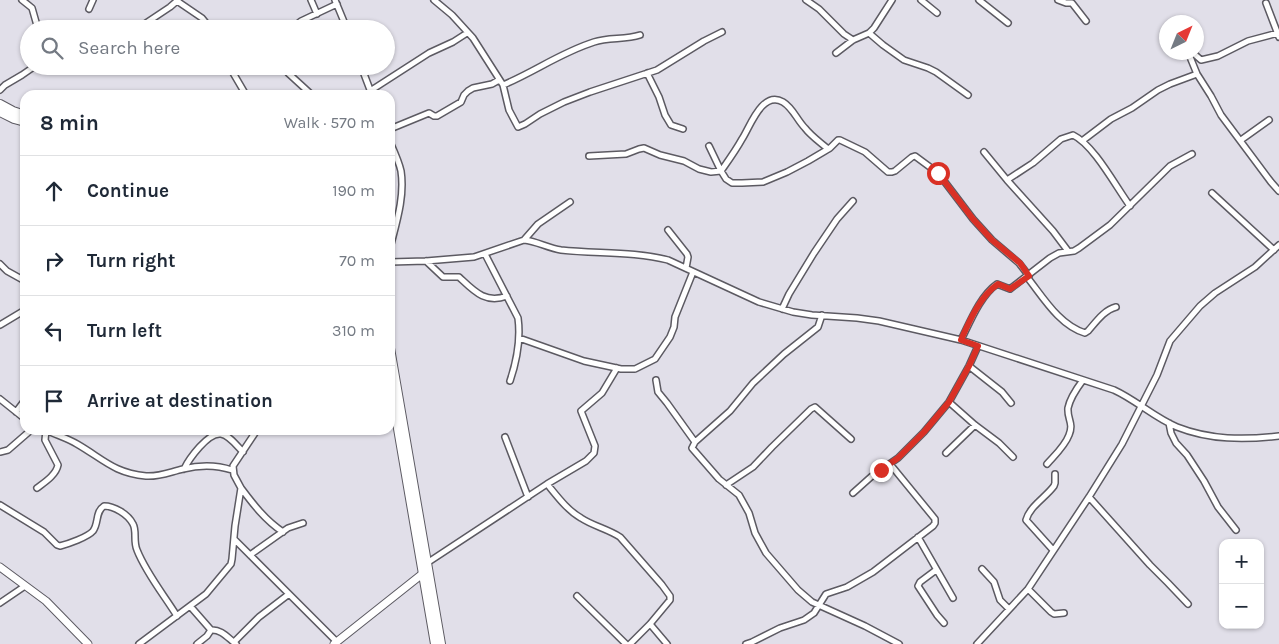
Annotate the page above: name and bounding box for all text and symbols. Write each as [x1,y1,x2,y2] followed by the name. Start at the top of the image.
[1159,15,1204,60] north arrow
[20,20,395,75] search box
[38,34,66,62] icon: search
[78,37,180,59] text: Search here
[40,111,99,135] text: 8 min
[284,113,375,132] text: Walk · 570 m
[927,162,950,185] route start
[40,177,68,205] icon: ahead
[87,180,169,202] text: Continue
[332,181,375,200] text: 190 m
[40,247,68,275] icon: right
[87,250,176,272] text: Turn right
[339,251,375,270] text: 70 m
[40,317,68,345] icon: left
[87,320,162,342] text: Turn left
[332,321,375,340] text: 310 m
[40,387,68,415] icon: arrive
[87,390,273,412] text: Arrive at destination
[870,459,893,482] route end
[1219,539,1264,629] map controls
[1219,539,1264,584] button: +
[1219,584,1264,629] button: −

